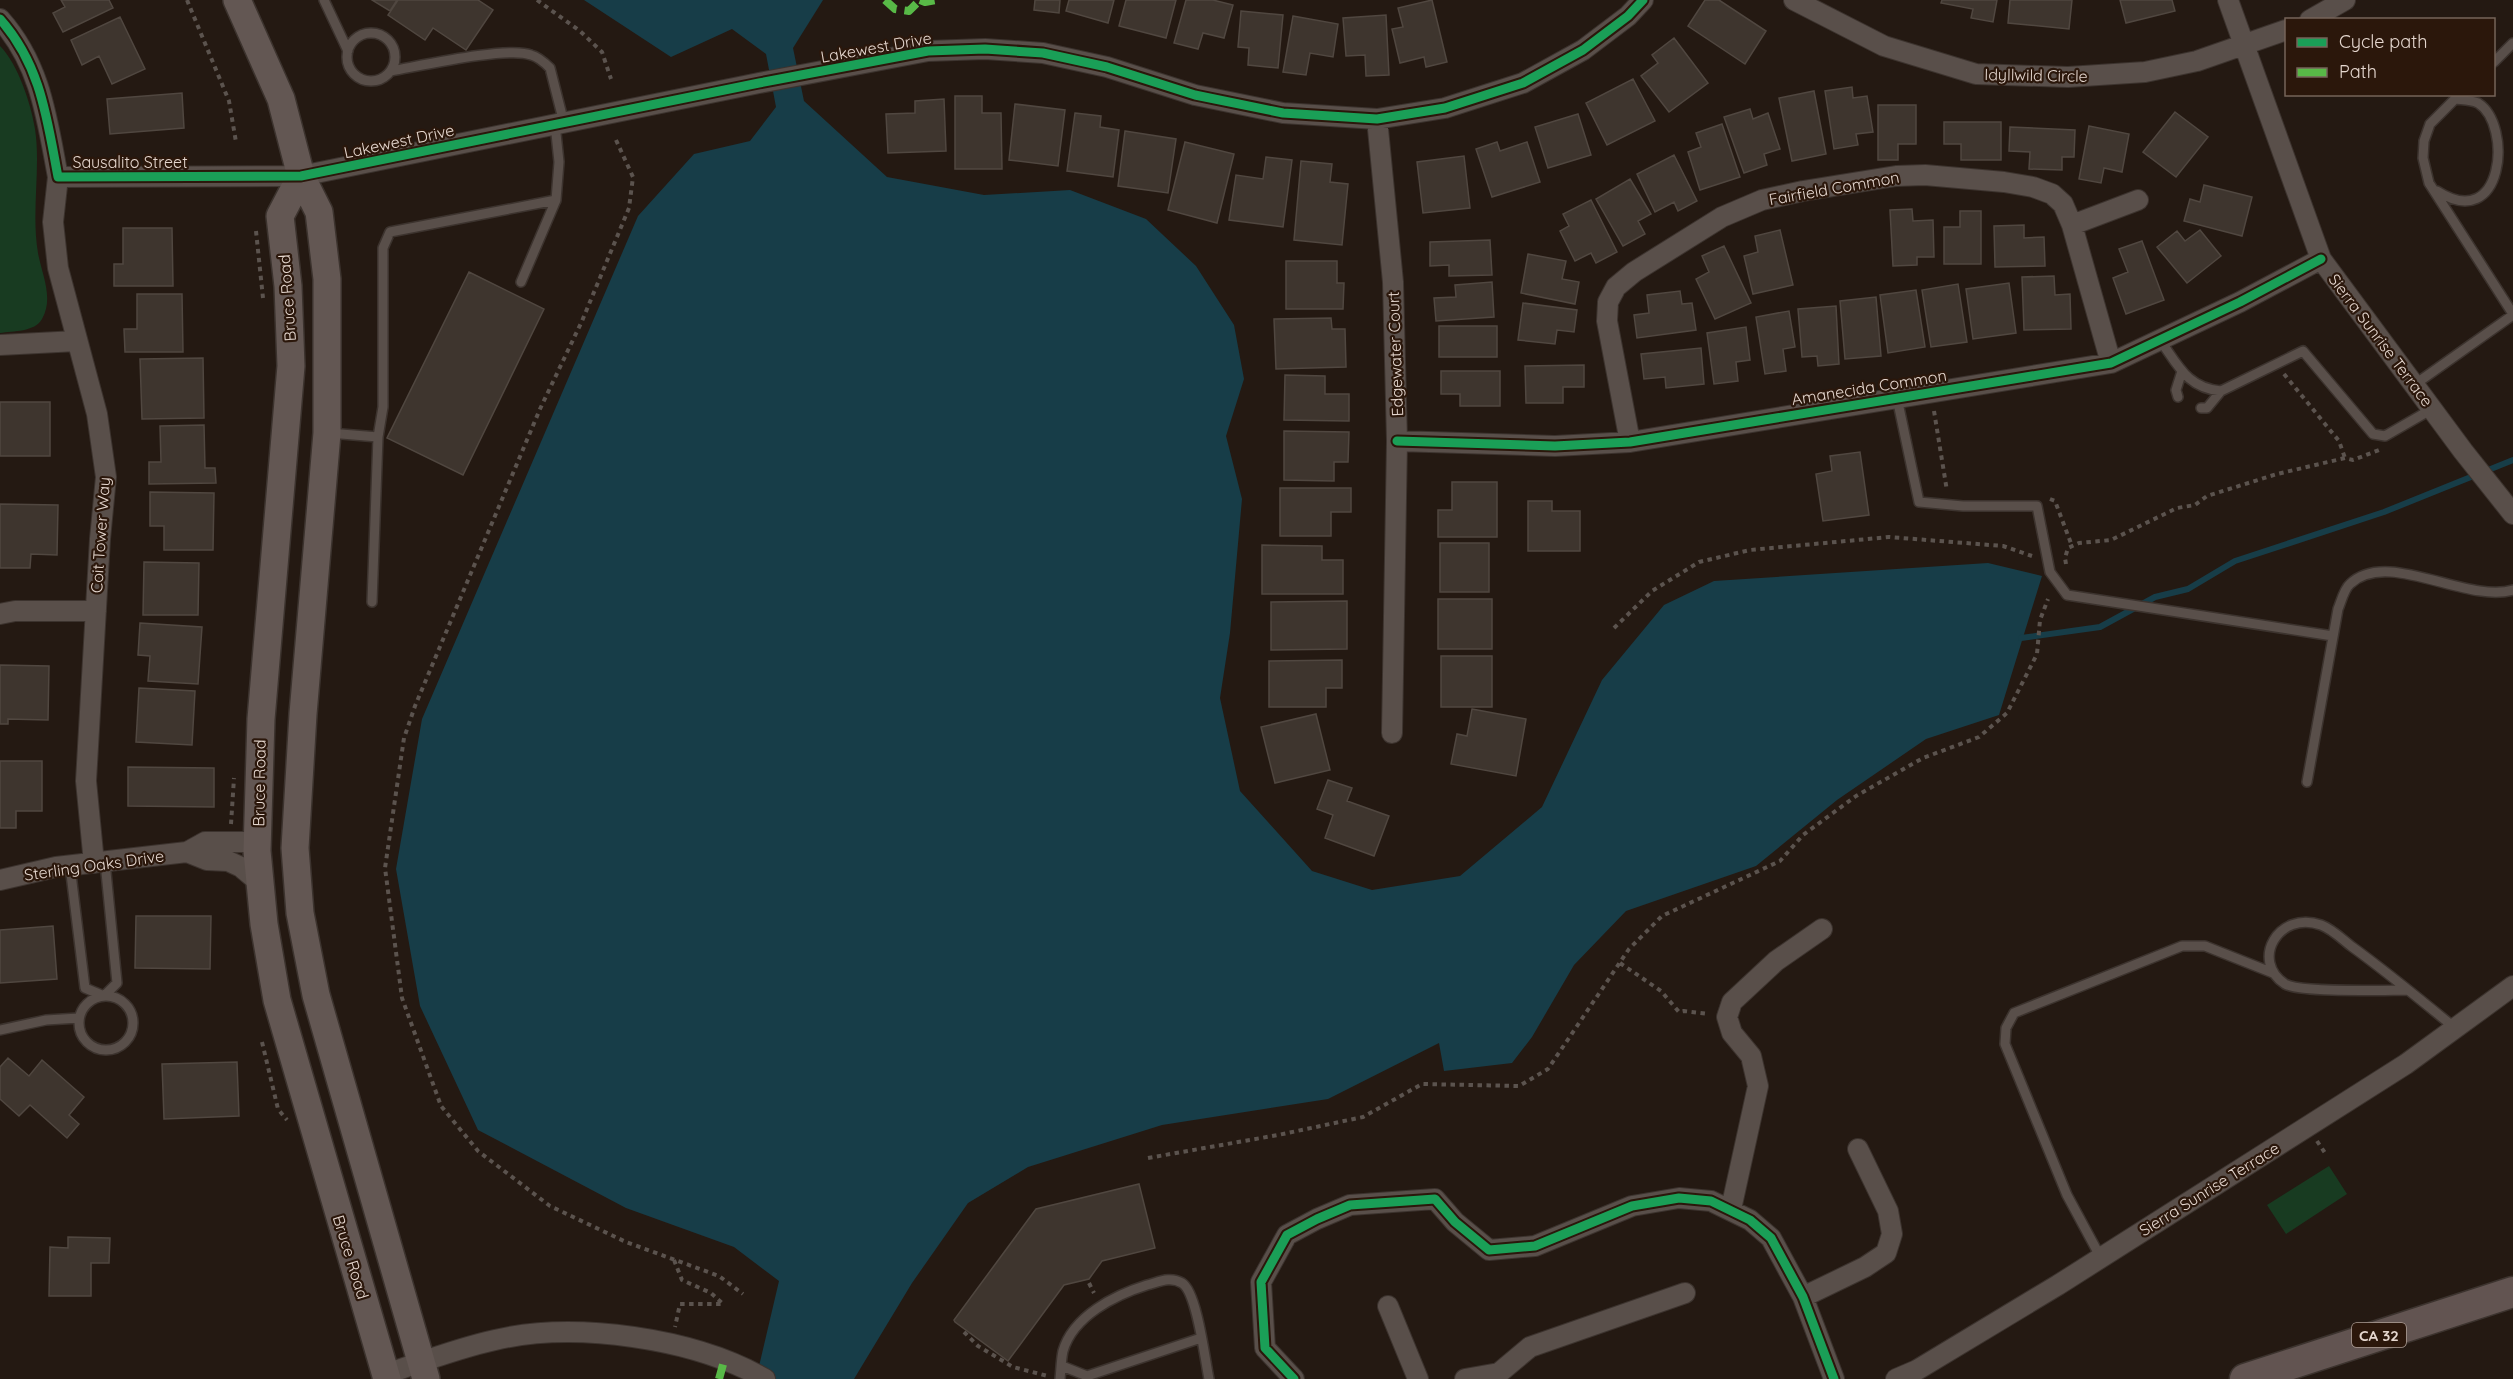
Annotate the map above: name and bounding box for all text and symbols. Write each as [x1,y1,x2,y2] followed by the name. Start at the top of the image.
[2285,18,2495,96] legend
[819,27,933,67] street label: Lakewest Drive
[2339,30,2427,53] text: Cycle path
[2339,60,2377,83] text: Path
[1984,64,2088,86] street label: Idyllwild Circle
[342,120,456,162] street label: Lakewest Drive
[72,152,188,172] street label: Sausalito Street
[1767,167,1901,209] street label: Fairfield Common
[274,254,300,342] street label: Bruce Road
[2324,270,2438,410] street label: Sierra Sunrise Terrace
[1383,291,1407,417] street label: Edgewater Court
[1790,365,1948,409] street label: Amanecida Common
[86,476,114,594] street label: Coit Tower Way
[248,739,270,827] street label: Bruce Road
[23,845,165,885] street label: Sterling Oaks Drive
[2135,1138,2283,1240] street label: Sierra Sunrise Terrace
[329,1212,373,1302] street label: Bruce Road
[2352,1323,2406,1347] road number: CA 32

